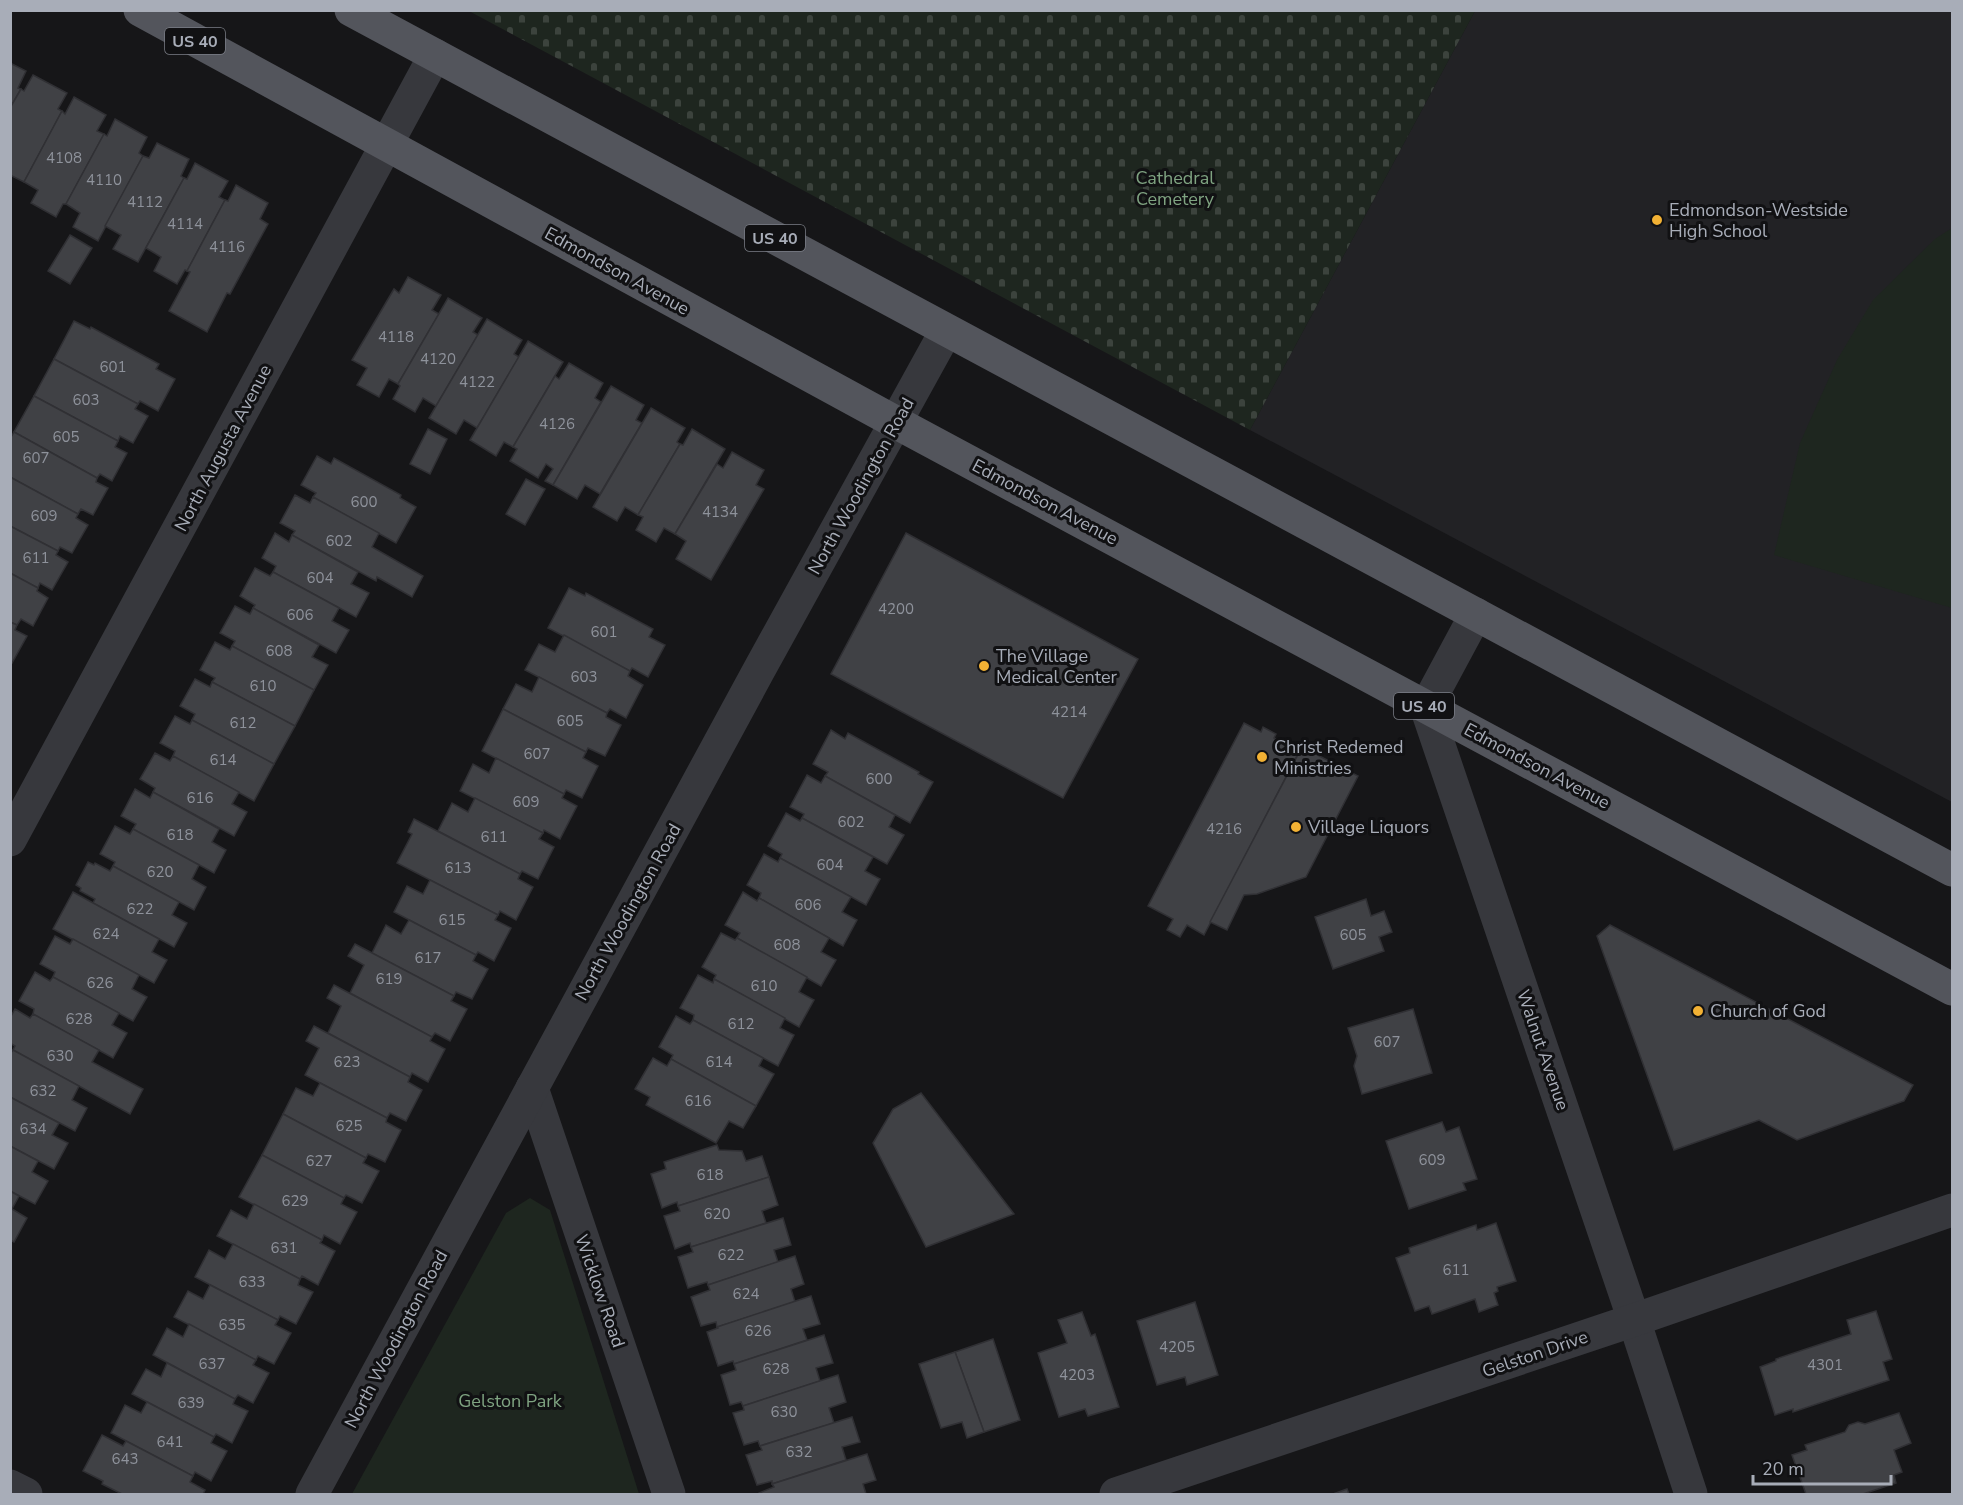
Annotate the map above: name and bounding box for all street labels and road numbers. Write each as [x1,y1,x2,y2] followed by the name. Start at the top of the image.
[165,28,225,54] road number: US 40
[540,221,694,321] street label: Edmondson Avenue
[745,225,805,251] road number: US 40
[169,360,277,536] street label: North Augusta Avenue
[802,393,920,579] street label: North Woodington Road
[968,453,1122,551] street label: Edmondson Avenue
[1394,693,1454,719] road number: US 40
[1460,717,1614,815] street label: Edmondson Avenue
[569,819,687,1005] street label: North Woodington Road
[1511,986,1575,1114] street label: Walnut Avenue
[569,1231,631,1351] street label: Wicklow Road
[339,1246,453,1432] street label: North Woodington Road
[1479,1325,1591,1383] street label: Gelston Drive

